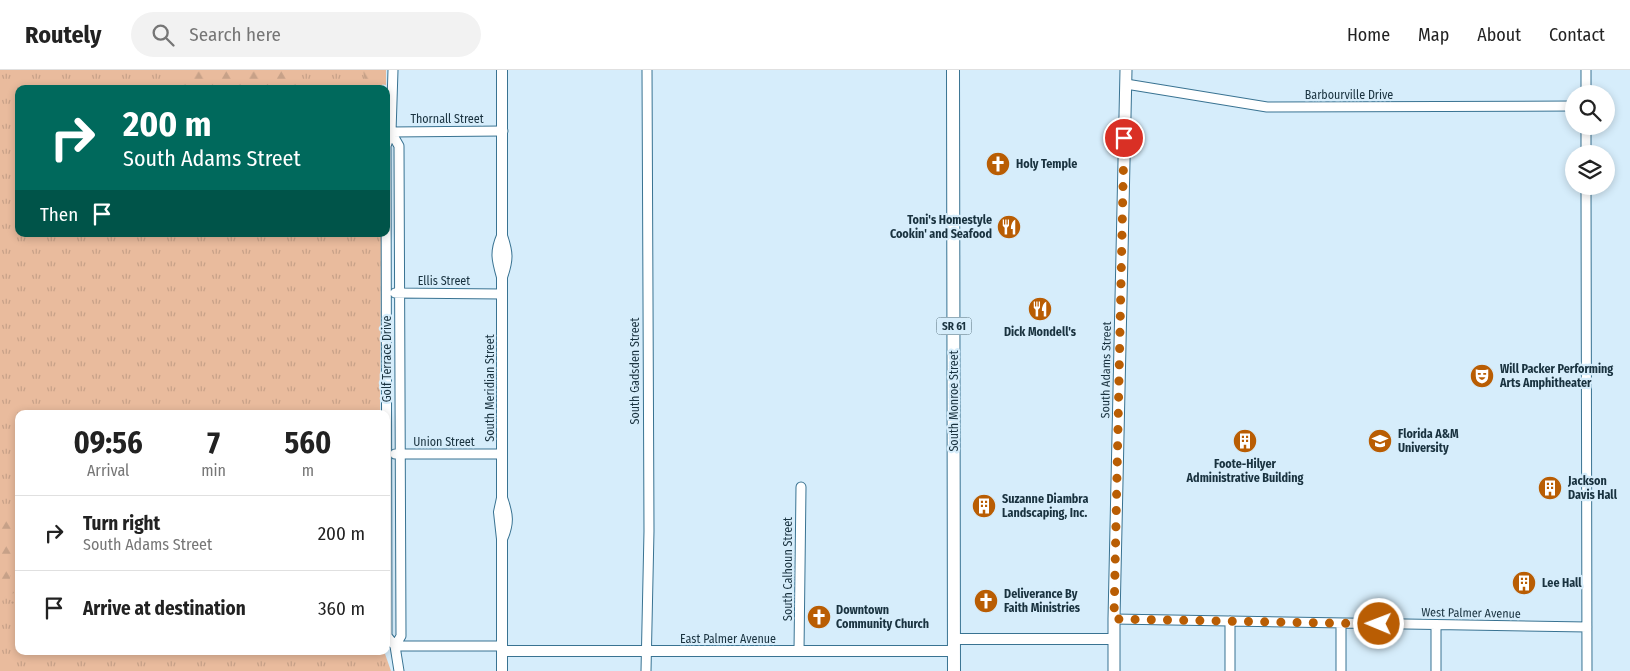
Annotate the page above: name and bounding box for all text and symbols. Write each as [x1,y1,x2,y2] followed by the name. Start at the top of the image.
[131,12,481,57] search box
[25,21,101,49] text: Routely
[149,21,177,49] icon: search
[189,23,281,46] text: Search here
[1347,24,1390,46] text: Home
[1418,24,1449,46] text: Map
[1477,24,1521,46] text: About
[1549,24,1605,46] text: Contact
[1565,85,1615,195] map controls
[1565,85,1615,135] button: search
[1305,88,1393,102] street label: Barbourville Drive
[123,103,211,145] text: 200 m
[40,105,105,170] icon: right
[410,112,484,126] street label: Thornall Street
[1103,117,1145,159] pin
[1110,124,1138,152] icon: arrive
[123,145,301,172] text: South Adams Street
[1565,145,1615,195] button: layers
[985,151,1011,177] church icon: Holy Temple
[1016,157,1077,171] place label: Holy Temple
[88,200,116,228] icon: arrive
[40,203,78,226] text: Then
[890,213,992,241] place label: Toni's Homestyle Cookin' and Seafood
[996,214,1022,240] restaurant icon: Toni's Homestyle Cookin' and Seafood
[418,274,470,288] street label: Ellis Street
[1027,296,1053,322] restaurant icon: Dick Mondell's
[380,316,394,402] street label: Golf Terrace Drive
[628,317,642,424] street label: South Gadsden Street
[936,318,972,334] road number: SR 61
[1098,321,1114,419] street label: South Adams Street
[1004,325,1077,339] place label: Dick Mondell's
[483,334,497,442] street label: South Meridian Street
[947,350,961,452] street label: South Monroe Street
[1499,362,1613,390] place label: Will Packer Performing Arts Amphitheater
[1469,363,1495,389] theatre icon: Will Packer Performing Arts Amphitheater
[74,425,143,461] text: 09:56
[207,425,220,461] text: 7
[285,425,331,461] text: 560
[1398,427,1459,455] place label: Florida A&M University
[1232,428,1258,454] building icon: Foote-Hilyer Administrative Building
[1367,428,1393,454] school or university icon: Florida A&M University
[413,435,475,449] street label: Union Street
[1186,457,1303,485] place label: Foote-Hilyer Administrative Building
[87,461,129,480] text: Arrival
[201,461,226,480] text: min
[302,461,314,480] text: m
[1567,474,1618,502] place label: Jackson Davis Hall
[1537,475,1563,501] building icon: Jackson Davis Hall
[1002,492,1088,520] place label: Suzanne Diambra Landscaping, Inc.
[971,493,997,519] building icon: Suzanne Diambra Landscaping, Inc.
[83,512,160,535] text: Turn right
[781,517,795,621] street label: South Calhoun Street
[40,519,68,547] icon: right
[318,522,365,545] text: 200 m
[83,535,212,554] text: South Adams Street
[1511,570,1537,596] building icon: Lee Hall
[1542,576,1582,590] place label: Lee Hall
[1004,587,1081,615] place label: Deliverance By Faith Ministries
[973,588,999,614] church icon: Deliverance By Faith Ministries
[40,594,68,622] icon: arrive
[83,597,246,620] text: Arrive at destination
[318,597,365,620] text: 360 m
[1352,597,1404,649] position arrow
[836,603,929,631] place label: Downtown Community Church
[806,604,832,630] church icon: Downtown Community Church
[1421,605,1521,621] street label: West Palmer Avenue
[680,632,776,646] street label: East Palmer Avenue

